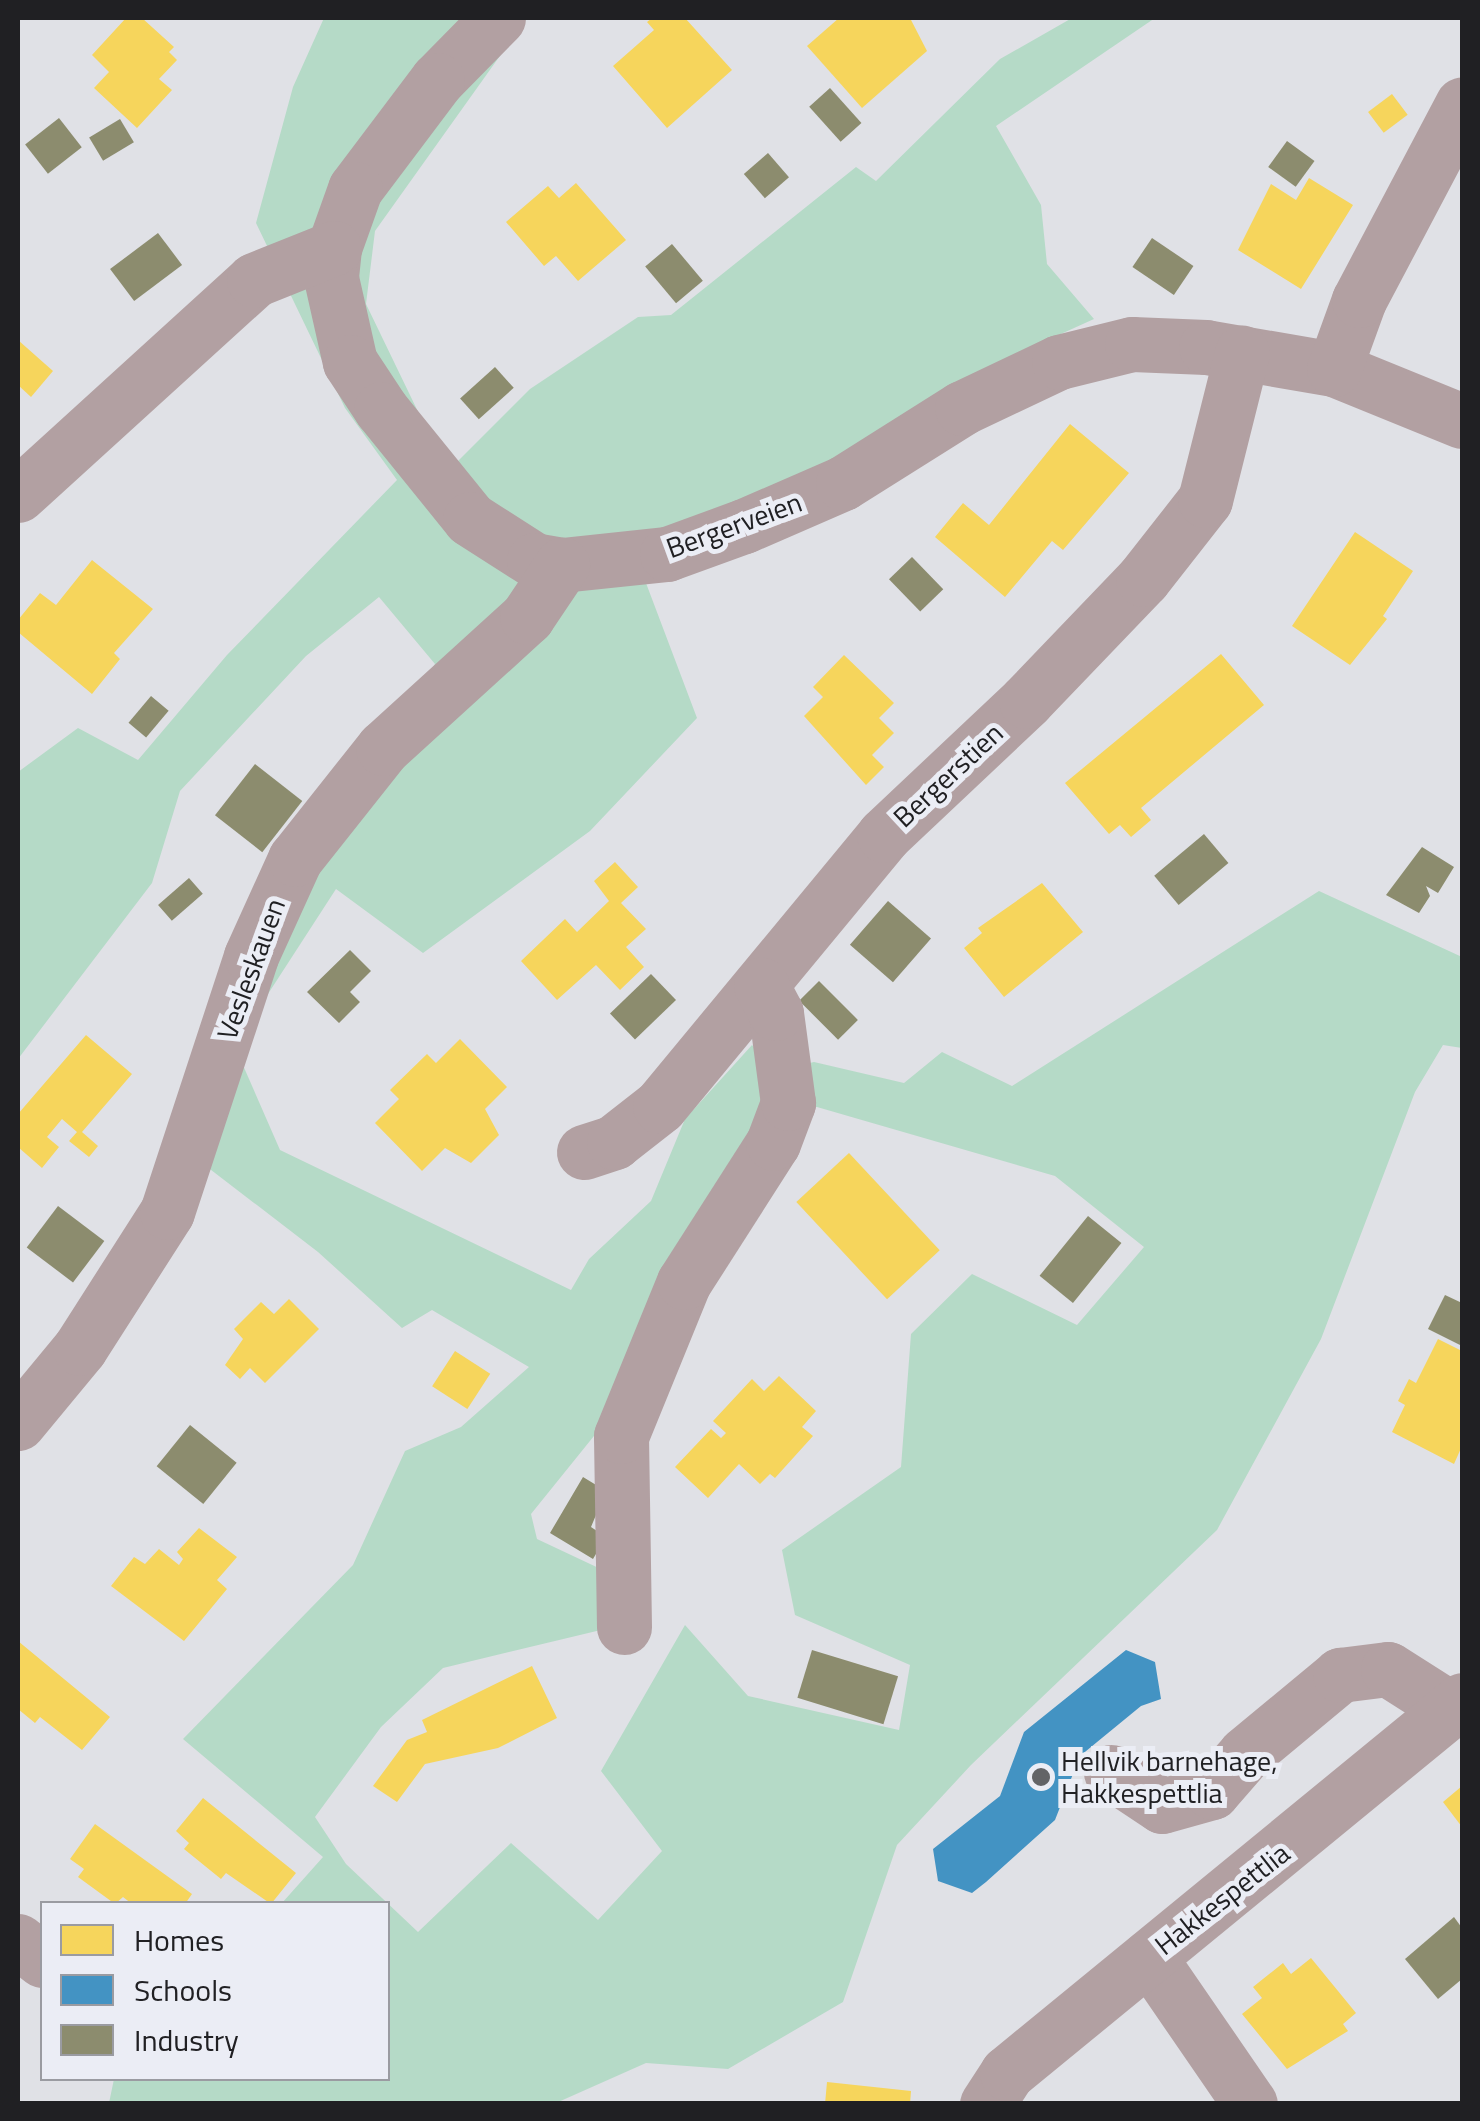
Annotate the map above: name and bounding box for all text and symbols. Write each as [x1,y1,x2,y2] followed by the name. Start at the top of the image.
[662,485,806,565] street label: Bergerveien
[886,716,1010,834] street label: Bergerstien
[210,894,292,1044] street label: Vesleskauen
[1061,1744,1277,1810] place label: Hellvik barnehage, Hakkespettlia
[1030,1766,1052,1788] marker: Hellvik barnehage, Hakkespettlia
[1148,1836,1296,1962] street label: Hakkespettlia
[40,1901,390,2081] legend
[134,1917,224,1963] text: Homes
[134,1967,232,2013] text: Schools
[134,2017,239,2063] text: Industry

